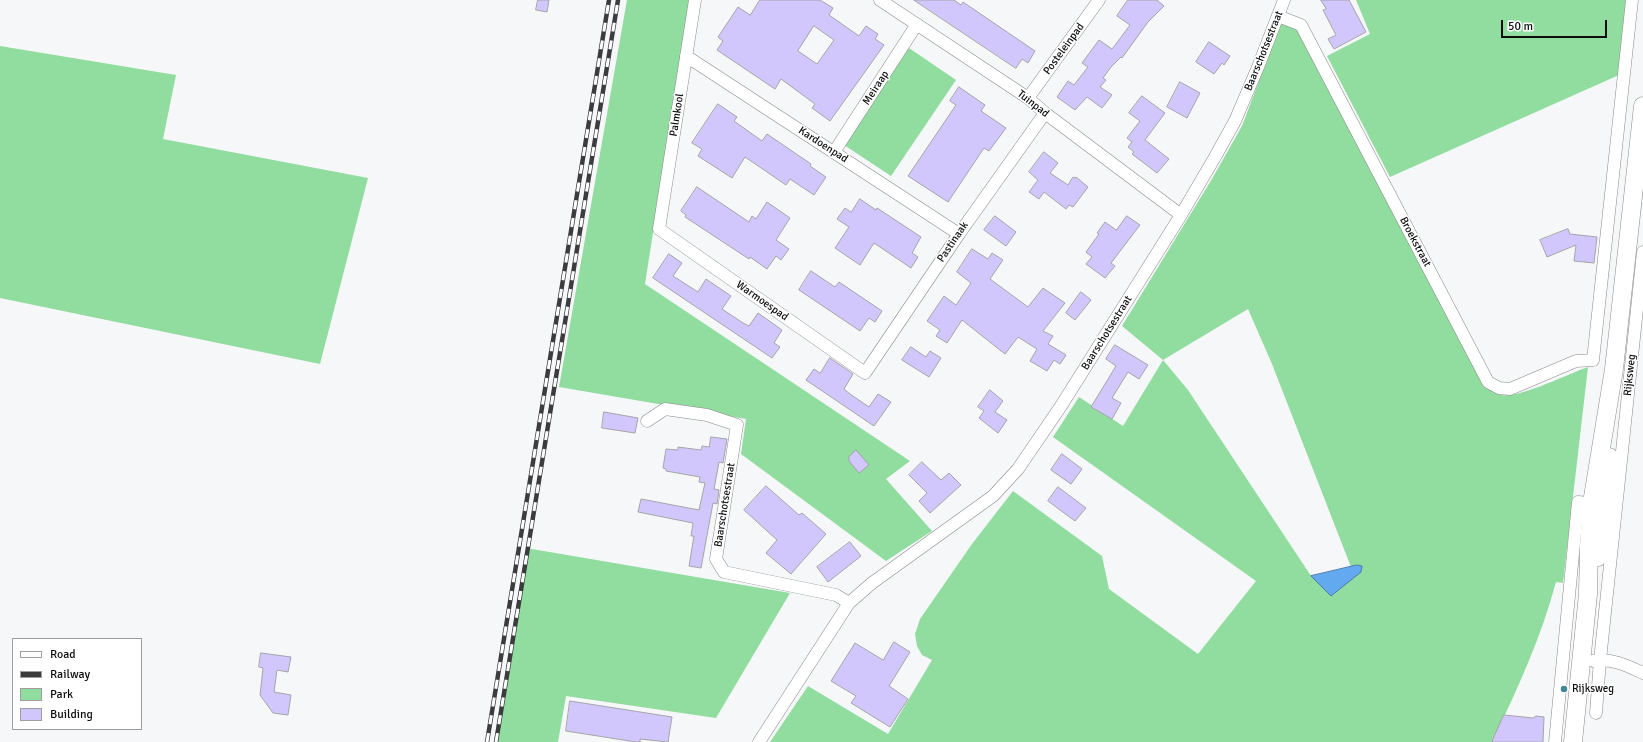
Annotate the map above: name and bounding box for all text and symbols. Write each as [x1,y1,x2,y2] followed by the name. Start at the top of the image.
[1242,9,1286,93] street label: Baarschotsestraat
[1503,12,1609,38] scale bar
[1508,19,1533,34] text: 50 m
[1041,21,1087,77] street label: Posteleinpad
[860,68,892,108] street label: Meiraap
[1014,88,1052,120] street label: Tuinpad
[667,92,687,138] street label: Palmkool
[796,124,850,166] street label: Kardoenpad
[1396,215,1434,269] street label: Broekstraat
[935,219,971,265] street label: Pastinaak
[733,278,791,324] street label: Warmoespad
[1079,293,1135,373] street label: Baarschotsestraat
[1621,353,1639,397] street label: Rijksweg
[712,462,738,548] street label: Baarschotsestraat
[12,638,142,730] legend
[50,647,76,662] text: Road
[50,667,90,682] text: Railway
[1572,682,1614,696] place label: Rijksweg
[1559,684,1569,694] marker: Rijksweg
[50,687,73,702] text: Park
[50,707,93,722] text: Building

